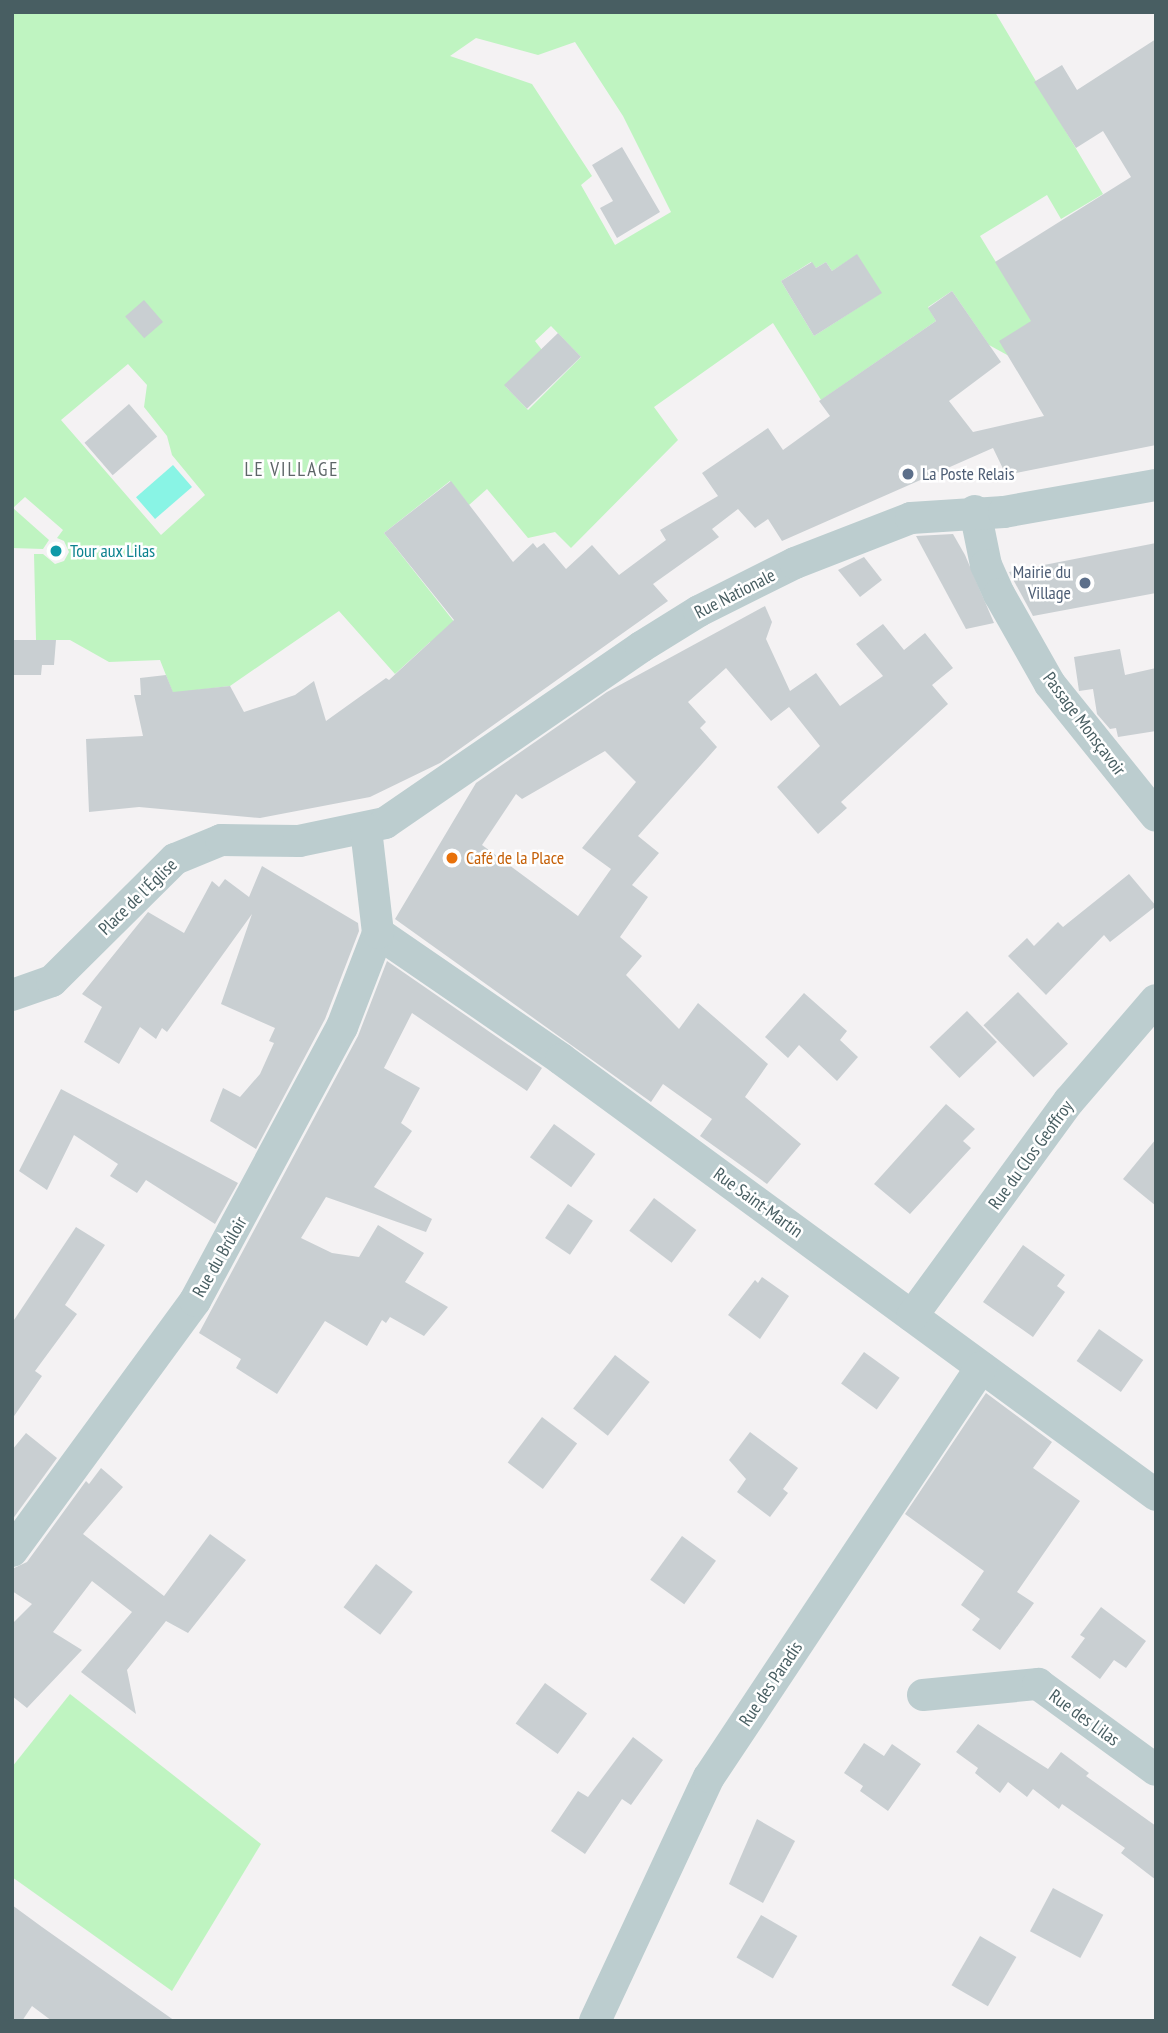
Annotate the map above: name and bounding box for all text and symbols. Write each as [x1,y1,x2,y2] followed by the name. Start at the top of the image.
[246,459,338,481] district label: LE VILLAGE
[922,463,1015,485] place label: La Poste Relais
[900,466,916,482] marker: La Poste Relais
[70,540,156,562] place label: Tour aux Lilas
[48,543,64,559] marker: Tour aux Lilas
[1013,562,1071,604] place label: Mairie du Village
[691,564,779,624] street label: Rue Nationale
[1077,575,1093,591] marker: Mairie du Village
[1038,668,1130,780] street label: Passage Monsçavoir
[466,847,564,869] place label: Café de la Place
[444,850,460,866] marker: Café de la Place
[94,854,182,940] street label: Place de l'Église
[984,1096,1078,1214] street label: Rue du Clos Geoffroy
[709,1163,807,1243] street label: Rue Saint-Martin
[188,1213,252,1301] street label: Rue du Brûloir
[735,1638,807,1730] street label: Rue des Paradis
[1045,1685,1123,1751] street label: Rue des Lilas

